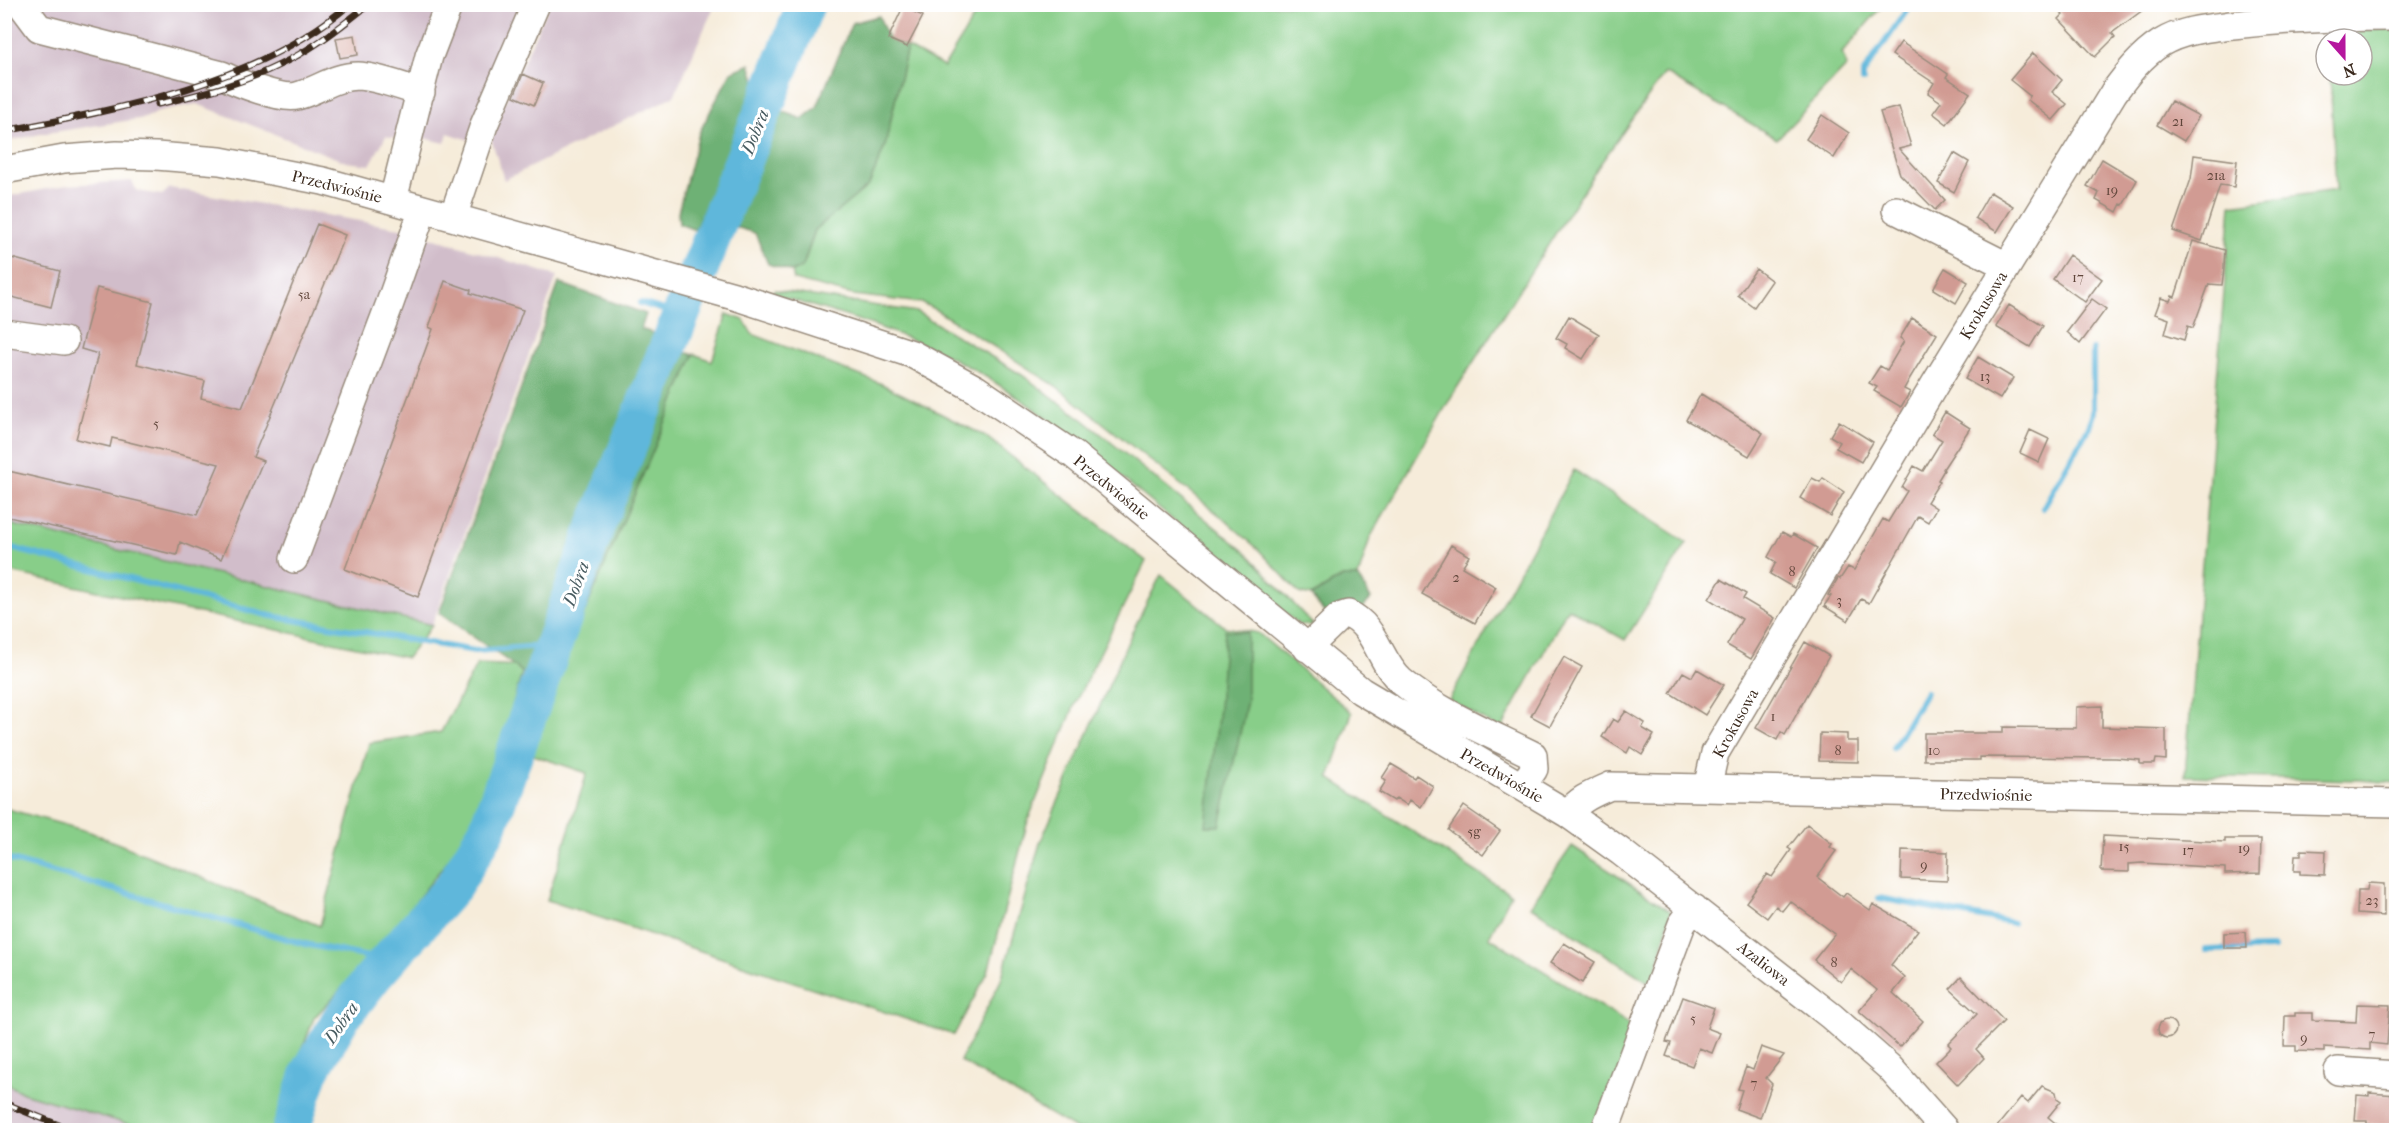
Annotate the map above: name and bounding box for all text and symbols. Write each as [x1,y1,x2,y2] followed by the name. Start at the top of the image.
[2314,27,2374,87] north arrow
[2339,59,2358,82] text: N
[737,107,774,158] water label: Dobra
[2172,113,2184,130] house number: 21
[290,166,384,207] street label: Przedwiośnie
[2207,167,2226,184] house number: 21a
[2106,182,2118,199] house number: 19
[1956,267,2012,343] street label: Krokusowa
[2072,269,2084,286] house number: 17
[298,286,311,303] house number: 5a
[1980,368,1990,385] house number: 13
[153,415,159,432] house number: 5
[1070,451,1154,524] street label: Przedwiośnie
[558,559,594,610] water label: Dobra
[1788,563,1796,580] house number: 8
[1452,569,1460,586] house number: 2
[1836,592,1842,609] house number: 3
[1709,685,1763,761] street label: Krokusowa
[1771,708,1776,725] house number: 1
[1834,742,1842,759] house number: 8
[1928,742,1940,759] house number: 10
[1457,744,1547,807] street label: Przedwiośnie
[1940,784,2032,805] street label: Przedwiośnie
[1467,823,1481,840] house number: 5g
[2119,838,2130,855] house number: 15
[2238,840,2250,857] house number: 19
[2182,842,2194,859] house number: 17
[1920,857,1928,874] house number: 9
[2366,892,2378,909] house number: 23
[1733,937,1794,990] street label: Azaliowa
[1830,954,1838,971] house number: 8
[319,998,363,1049] water label: Dobra
[1690,1010,1696,1027] house number: 5
[2369,1026,2376,1043] house number: 7
[2300,1030,2308,1047] house number: 9
[1751,1075,1758,1092] house number: 7

